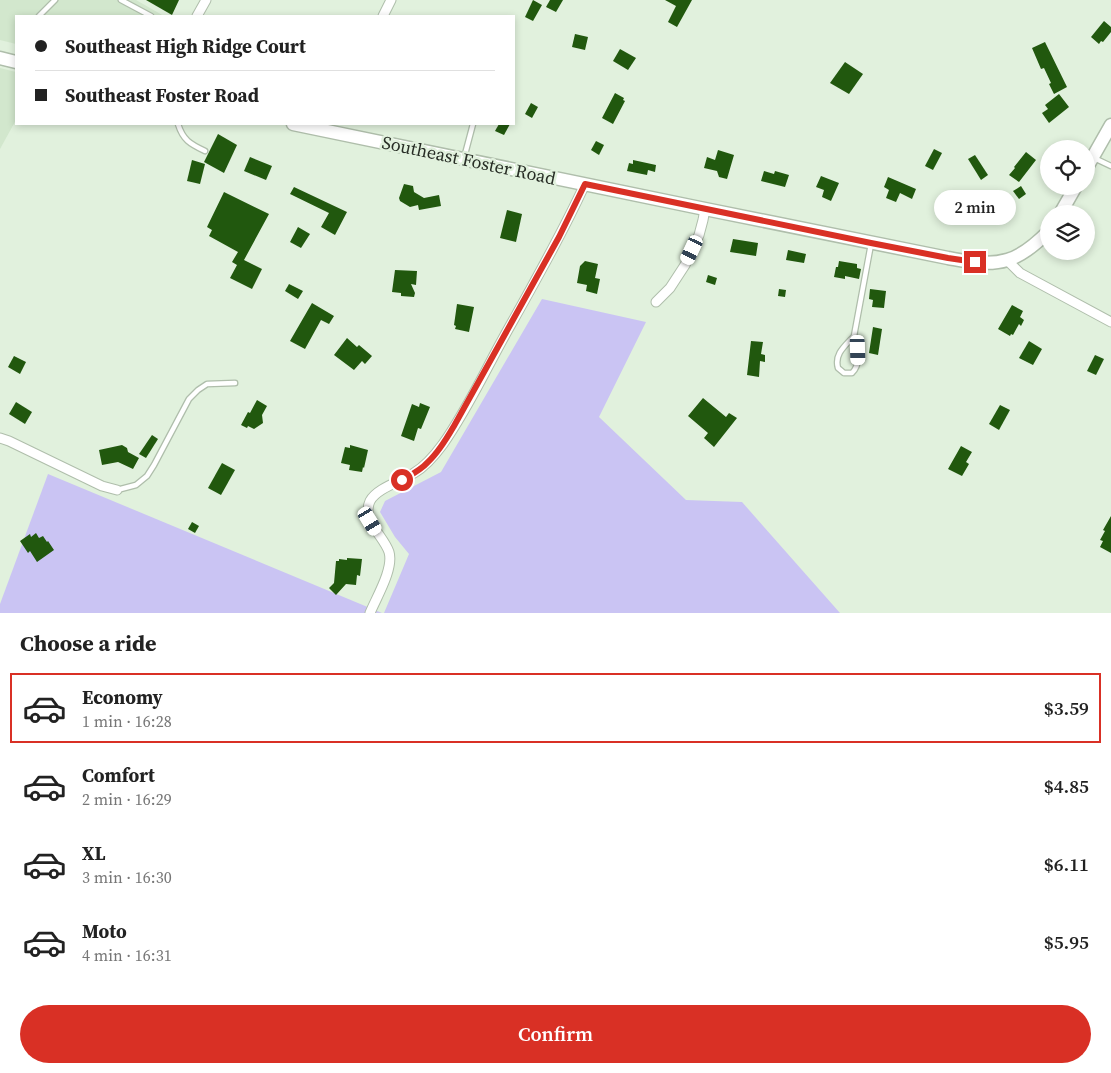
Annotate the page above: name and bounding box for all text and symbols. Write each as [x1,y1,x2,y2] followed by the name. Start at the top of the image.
[65,33,306,59] text: Southeast High Ridge Court
[65,82,259,108] text: Southeast Foster Road
[380,129,558,191] street label: Southeast Foster Road
[1040,140,1095,260] map controls
[1040,140,1095,195] button: locate
[934,190,1016,224] callout: 2 min
[954,196,996,218] text: 2 min
[1040,205,1095,260] button: layers
[678,233,705,267] car
[964,251,986,273] route end
[849,335,866,365] car
[391,469,413,491] route start
[355,504,384,538] car
[20,628,157,658] text: Choose a ride
[82,684,163,710] text: Economy
[22,686,67,731] icon: car
[1044,695,1089,721] text: $3.59
[82,710,172,732] text: 1 min · 16:28
[82,762,155,788] text: Comfort
[22,764,67,809] icon: car
[1044,773,1089,799] text: $4.85
[82,788,172,810] text: 2 min · 16:29
[82,840,105,866] text: XL
[22,842,67,887] icon: car
[1044,851,1089,877] text: $6.11
[82,866,172,888] text: 3 min · 16:30
[82,918,127,944] text: Moto
[22,920,67,965] icon: car
[1044,929,1089,955] text: $5.95
[82,944,172,966] text: 4 min · 16:31
[20,1005,1091,1063] button: Confirm

